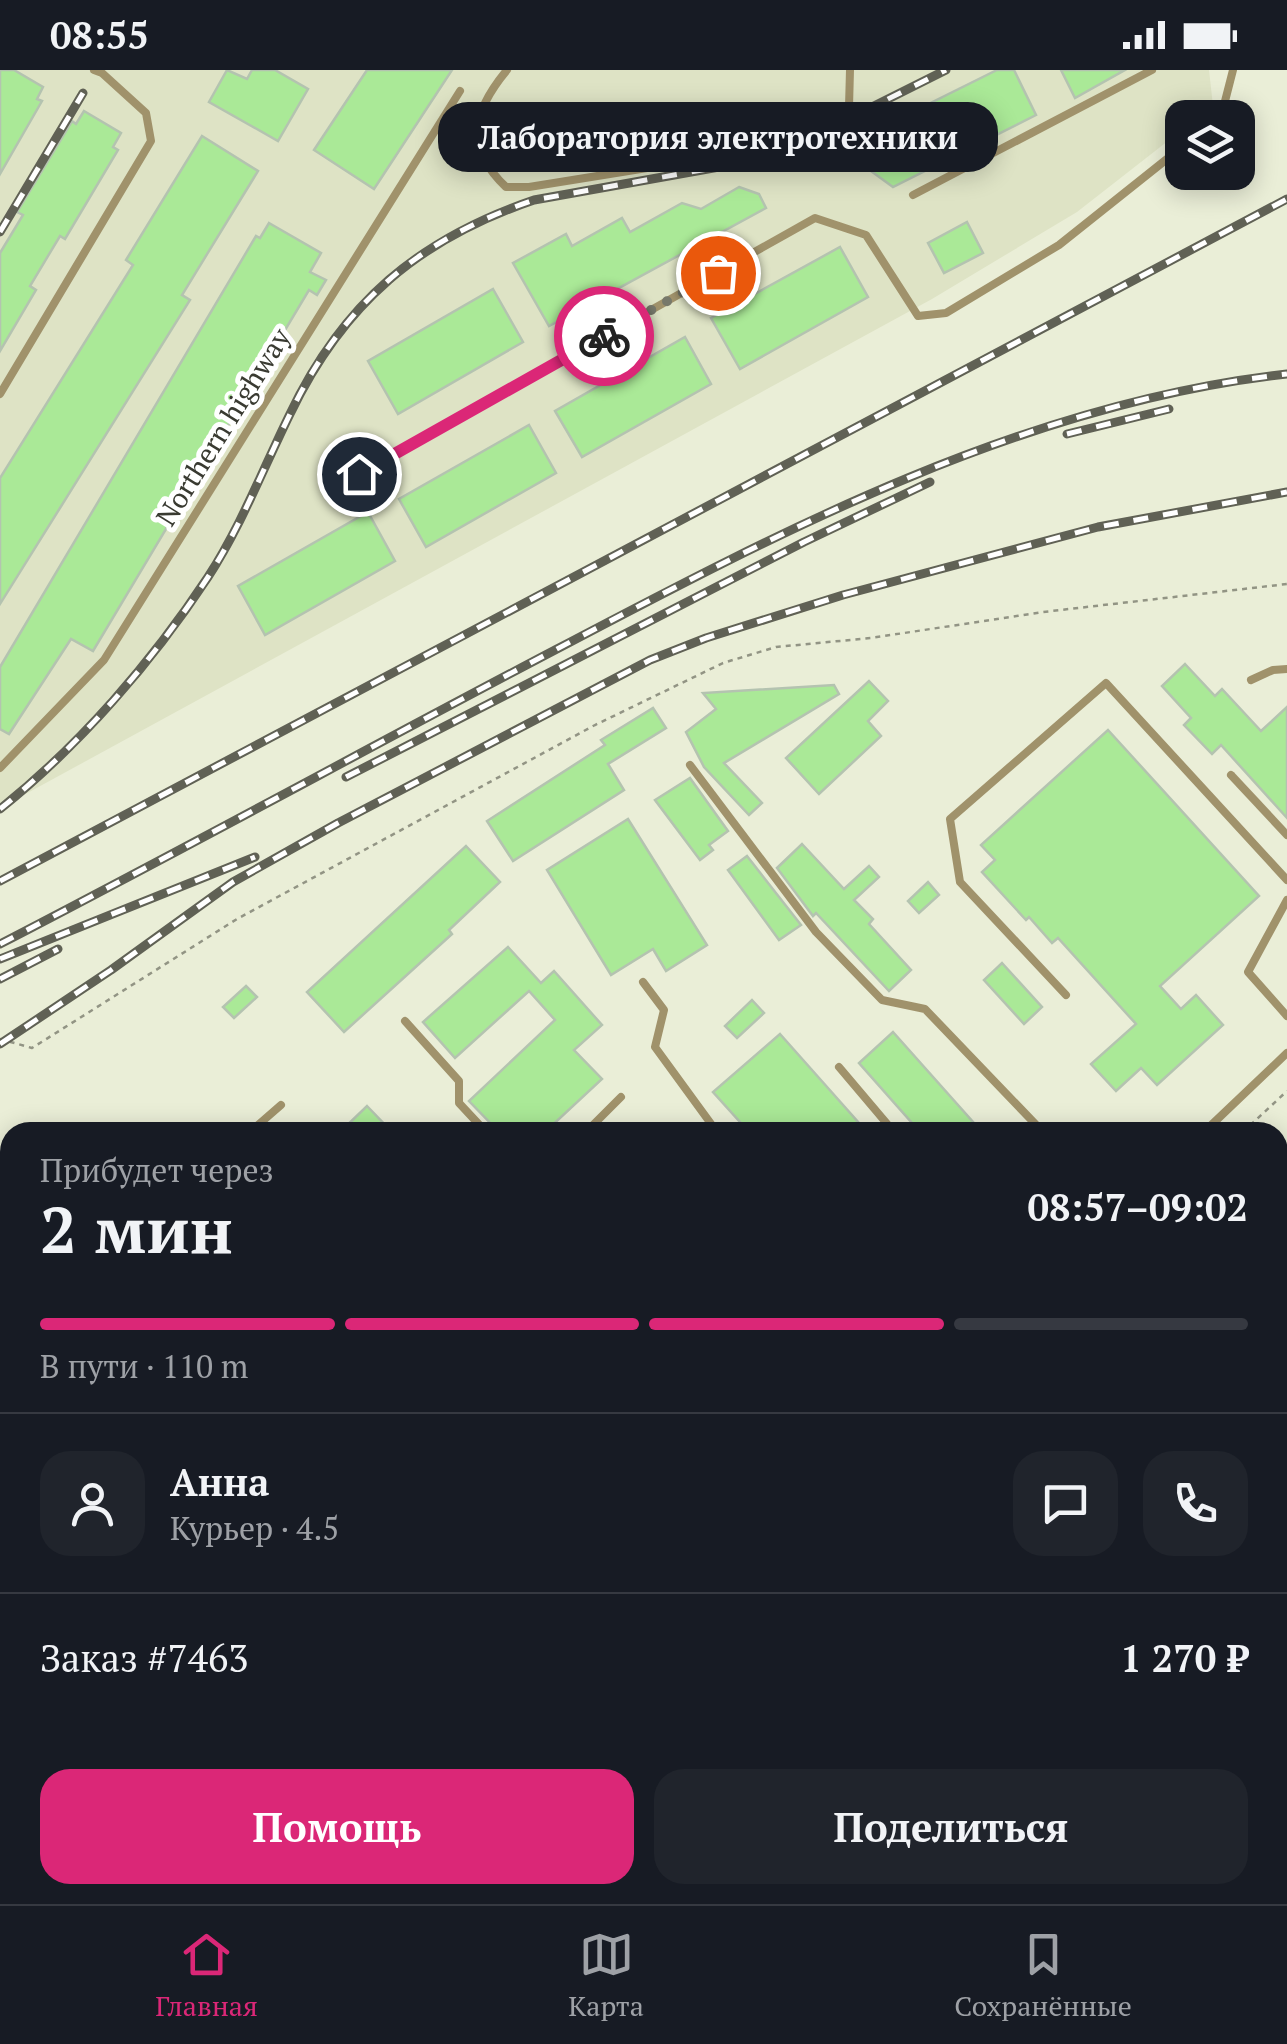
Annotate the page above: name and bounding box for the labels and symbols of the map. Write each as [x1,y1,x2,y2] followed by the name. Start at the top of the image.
[438,103,998,173] callout: Лаборатория электротехники
[676,231,761,316] pin
[554,286,654,386] courier
[147,320,299,533] street label: Northern highway
[317,432,402,517] pin

